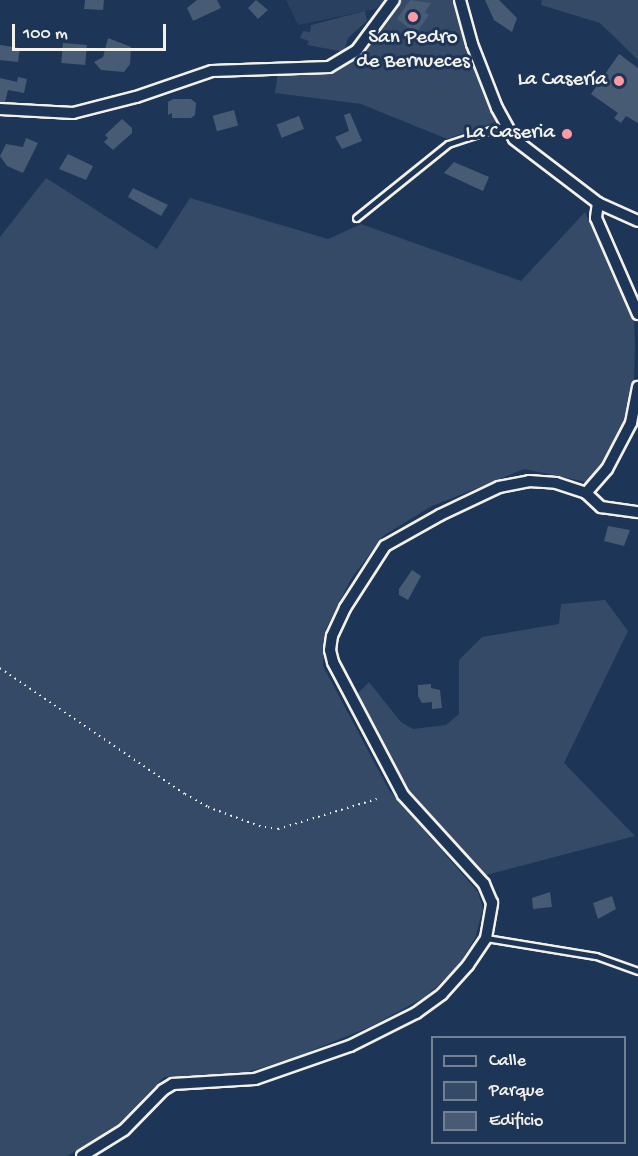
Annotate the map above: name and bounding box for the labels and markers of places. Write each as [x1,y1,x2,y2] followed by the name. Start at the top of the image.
[406,10,420,24] marker: San Pedro de Bernueces
[356,26,470,76] place label: San Pedro de Bernueces
[517,68,607,94] place label: La Casería
[612,74,626,88] marker: La Casería
[465,121,555,147] place label: La Caseria
[560,127,574,141] marker: La Caseria

